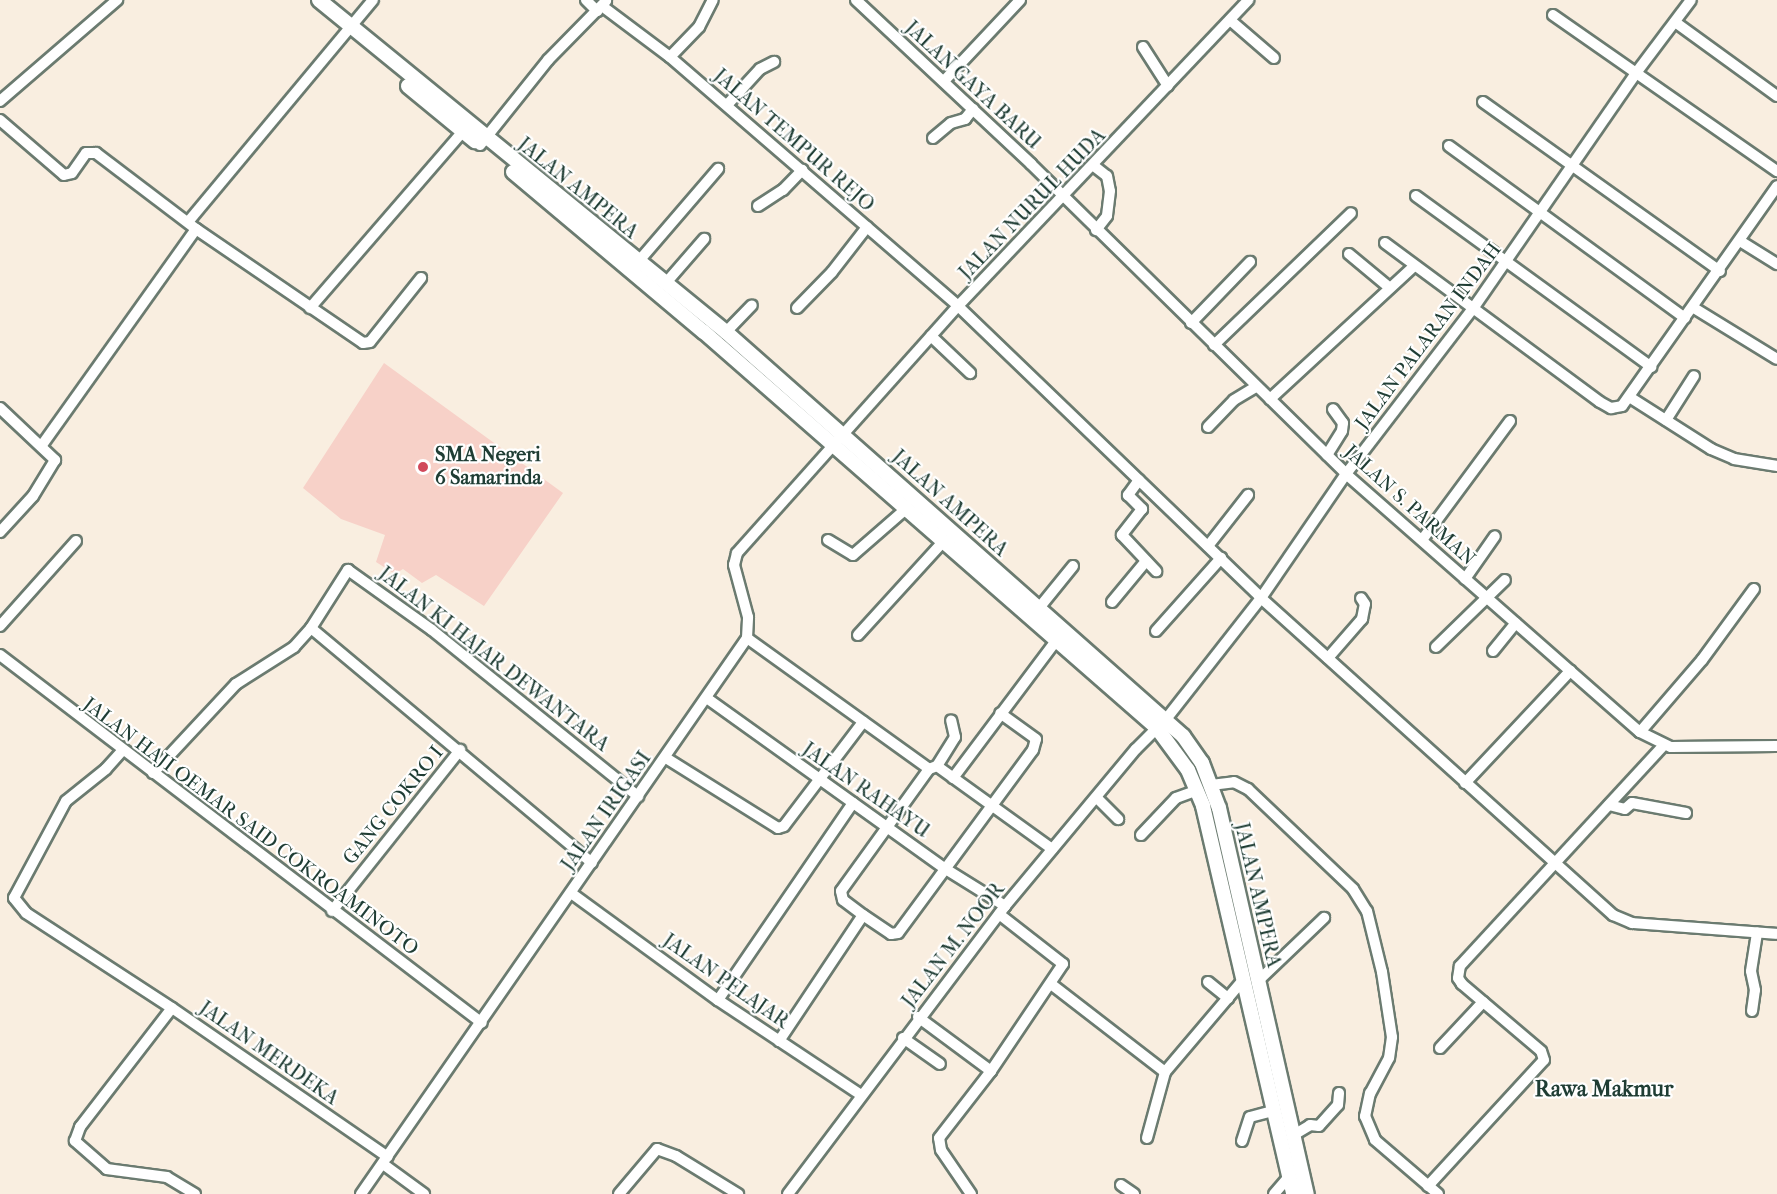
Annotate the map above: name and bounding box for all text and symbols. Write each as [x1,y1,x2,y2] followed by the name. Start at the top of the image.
[900,16,1046,154] street label: JALAN GAYA BARU
[709,64,879,216] street label: JALAN TEMPUR REJO
[954,124,1110,284] street label: JALAN NURUL HUDA
[513,132,643,244] street label: JALAN AMPERA
[1350,238,1506,434] street label: JALAN PALARAN INDAH
[1339,440,1481,570] street label: JALAN S. PARMAN
[435,443,542,490] place label: SMA Negeri 6 Samarinda
[887,445,1013,561] street label: JALAN AMPERA
[416,460,430,474] marker: SMA Negeri 6 Samarinda
[374,561,614,757] street label: JALAN KI HAJAR DEWANTARA
[79,692,423,960] street label: JALAN HAJI OEMAR SAID COKROAMINOTO
[798,737,934,843] street label: JALAN RAHAYU
[338,741,448,869] street label: GANG COKRO I
[556,747,656,875] street label: JALAN IRIGASI
[1230,820,1286,970] street label: JALAN AMPERA
[897,878,1009,1012] street label: JALAN M. NOOR
[658,928,794,1034] street label: JALAN PELAJAR
[195,996,343,1110] street label: JALAN MERDEKA
[1535,1077,1673,1103] district label: Rawa Makmur

